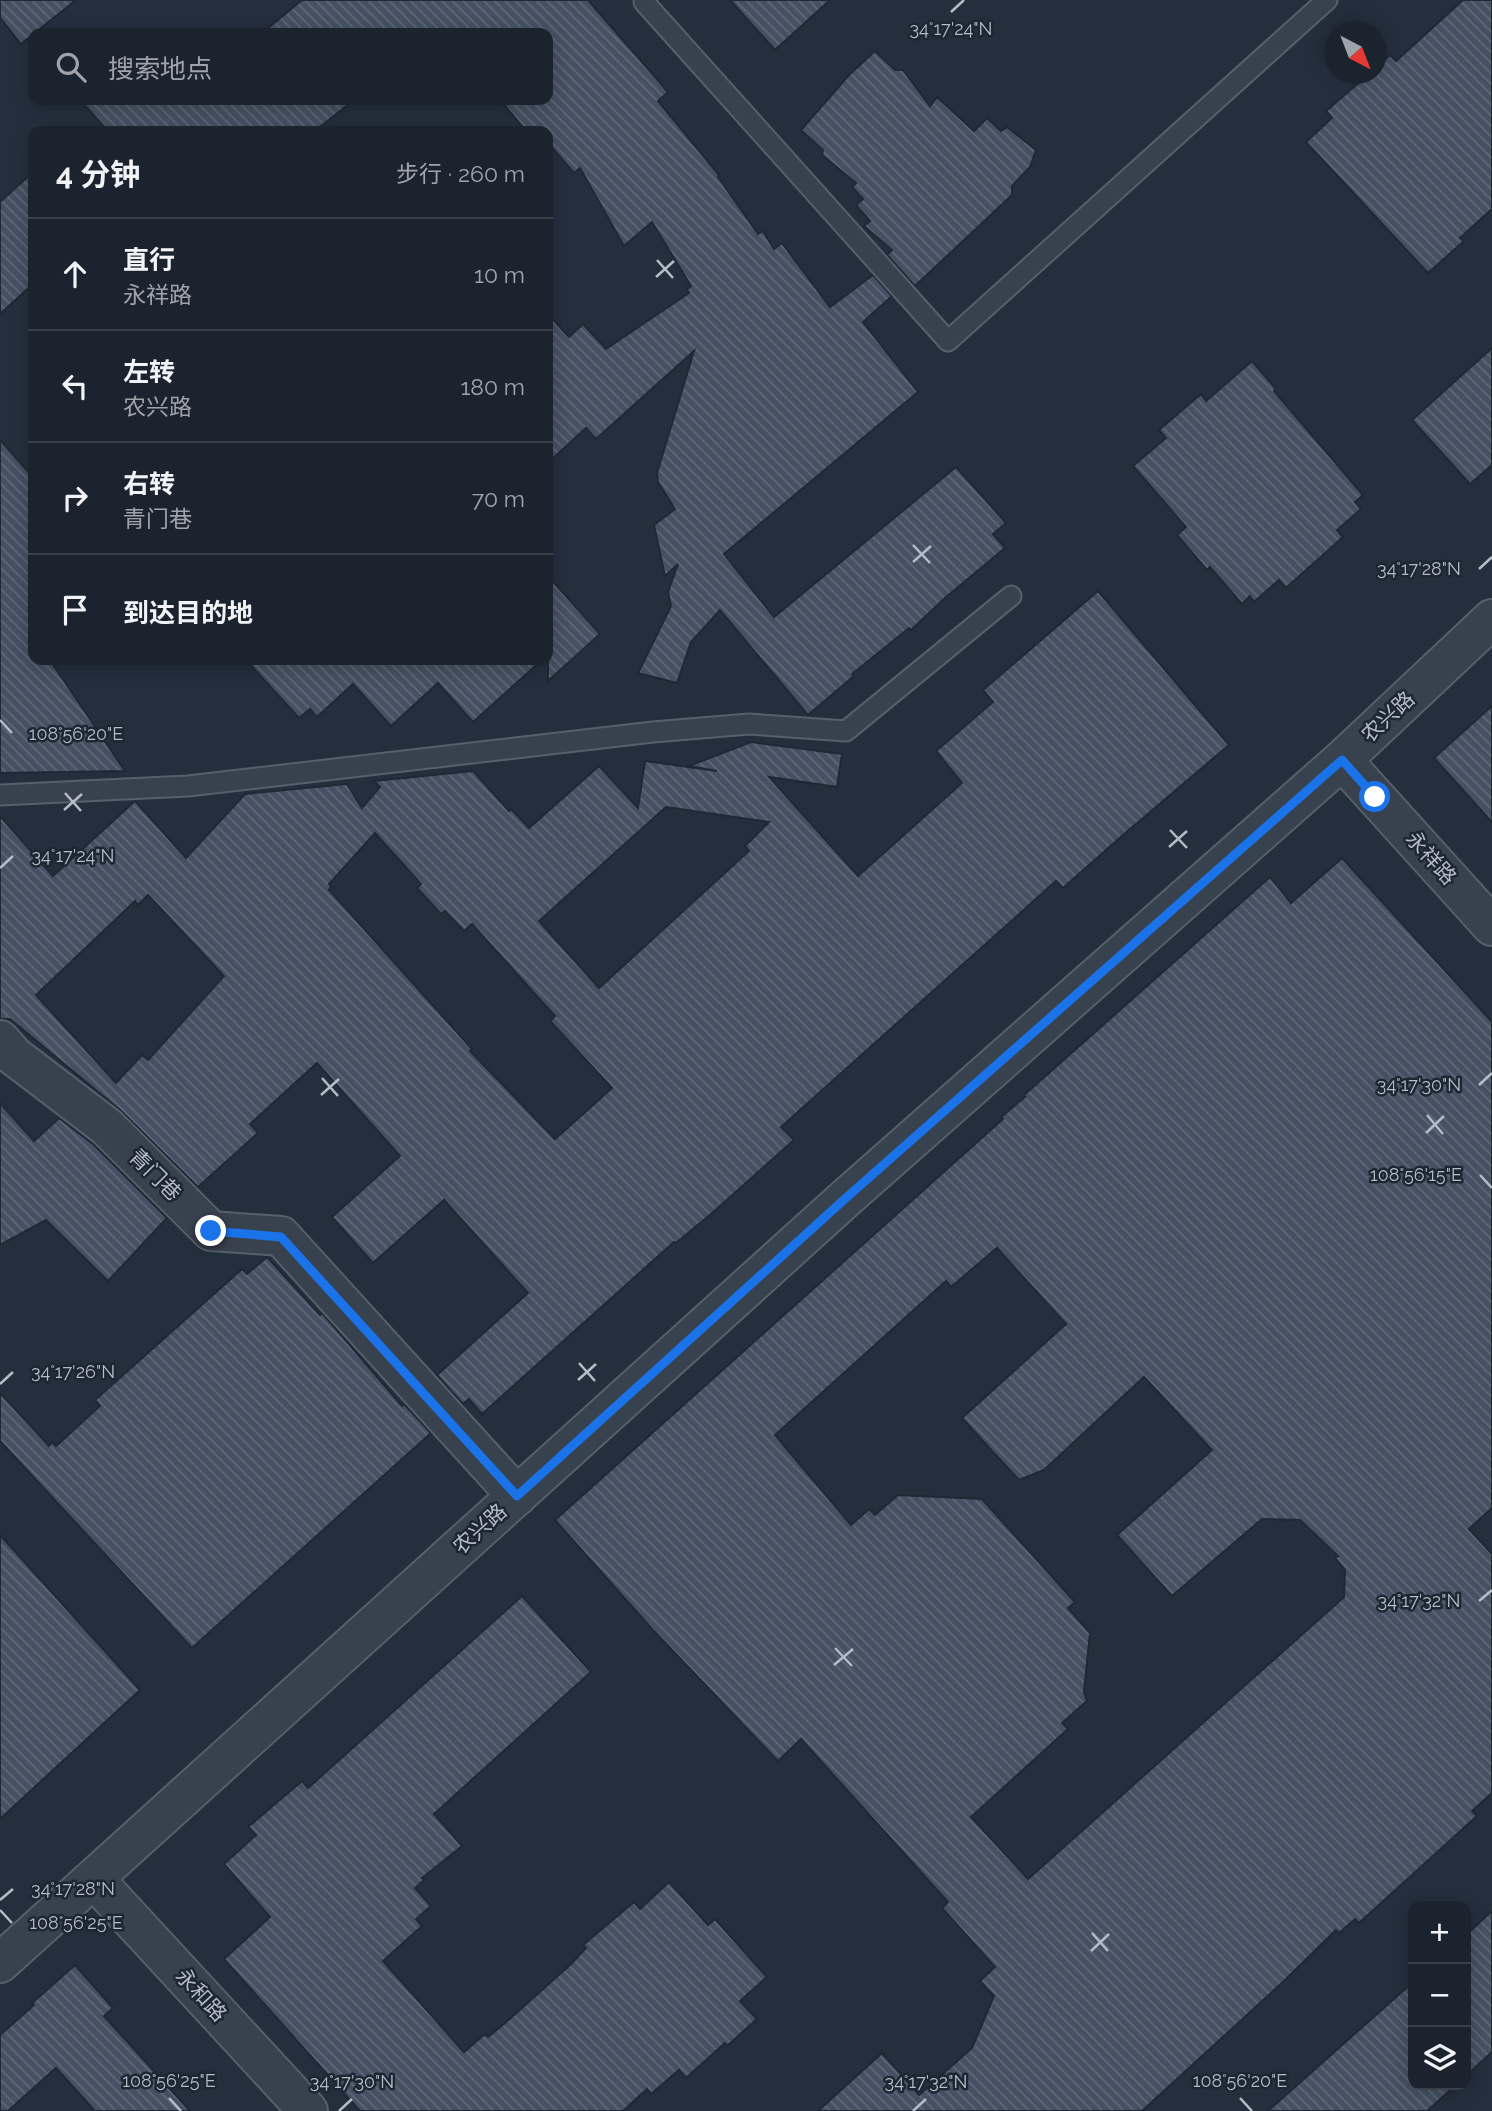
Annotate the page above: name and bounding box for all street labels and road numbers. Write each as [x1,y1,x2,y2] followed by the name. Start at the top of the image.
[1356,686,1419,747] street label: 农兴路
[1401,826,1462,889] street label: 永祥路
[124,1144,186,1206] street label: 青门巷
[448,1498,511,1559] street label: 农兴路
[171,1963,232,2026] street label: 永和路

